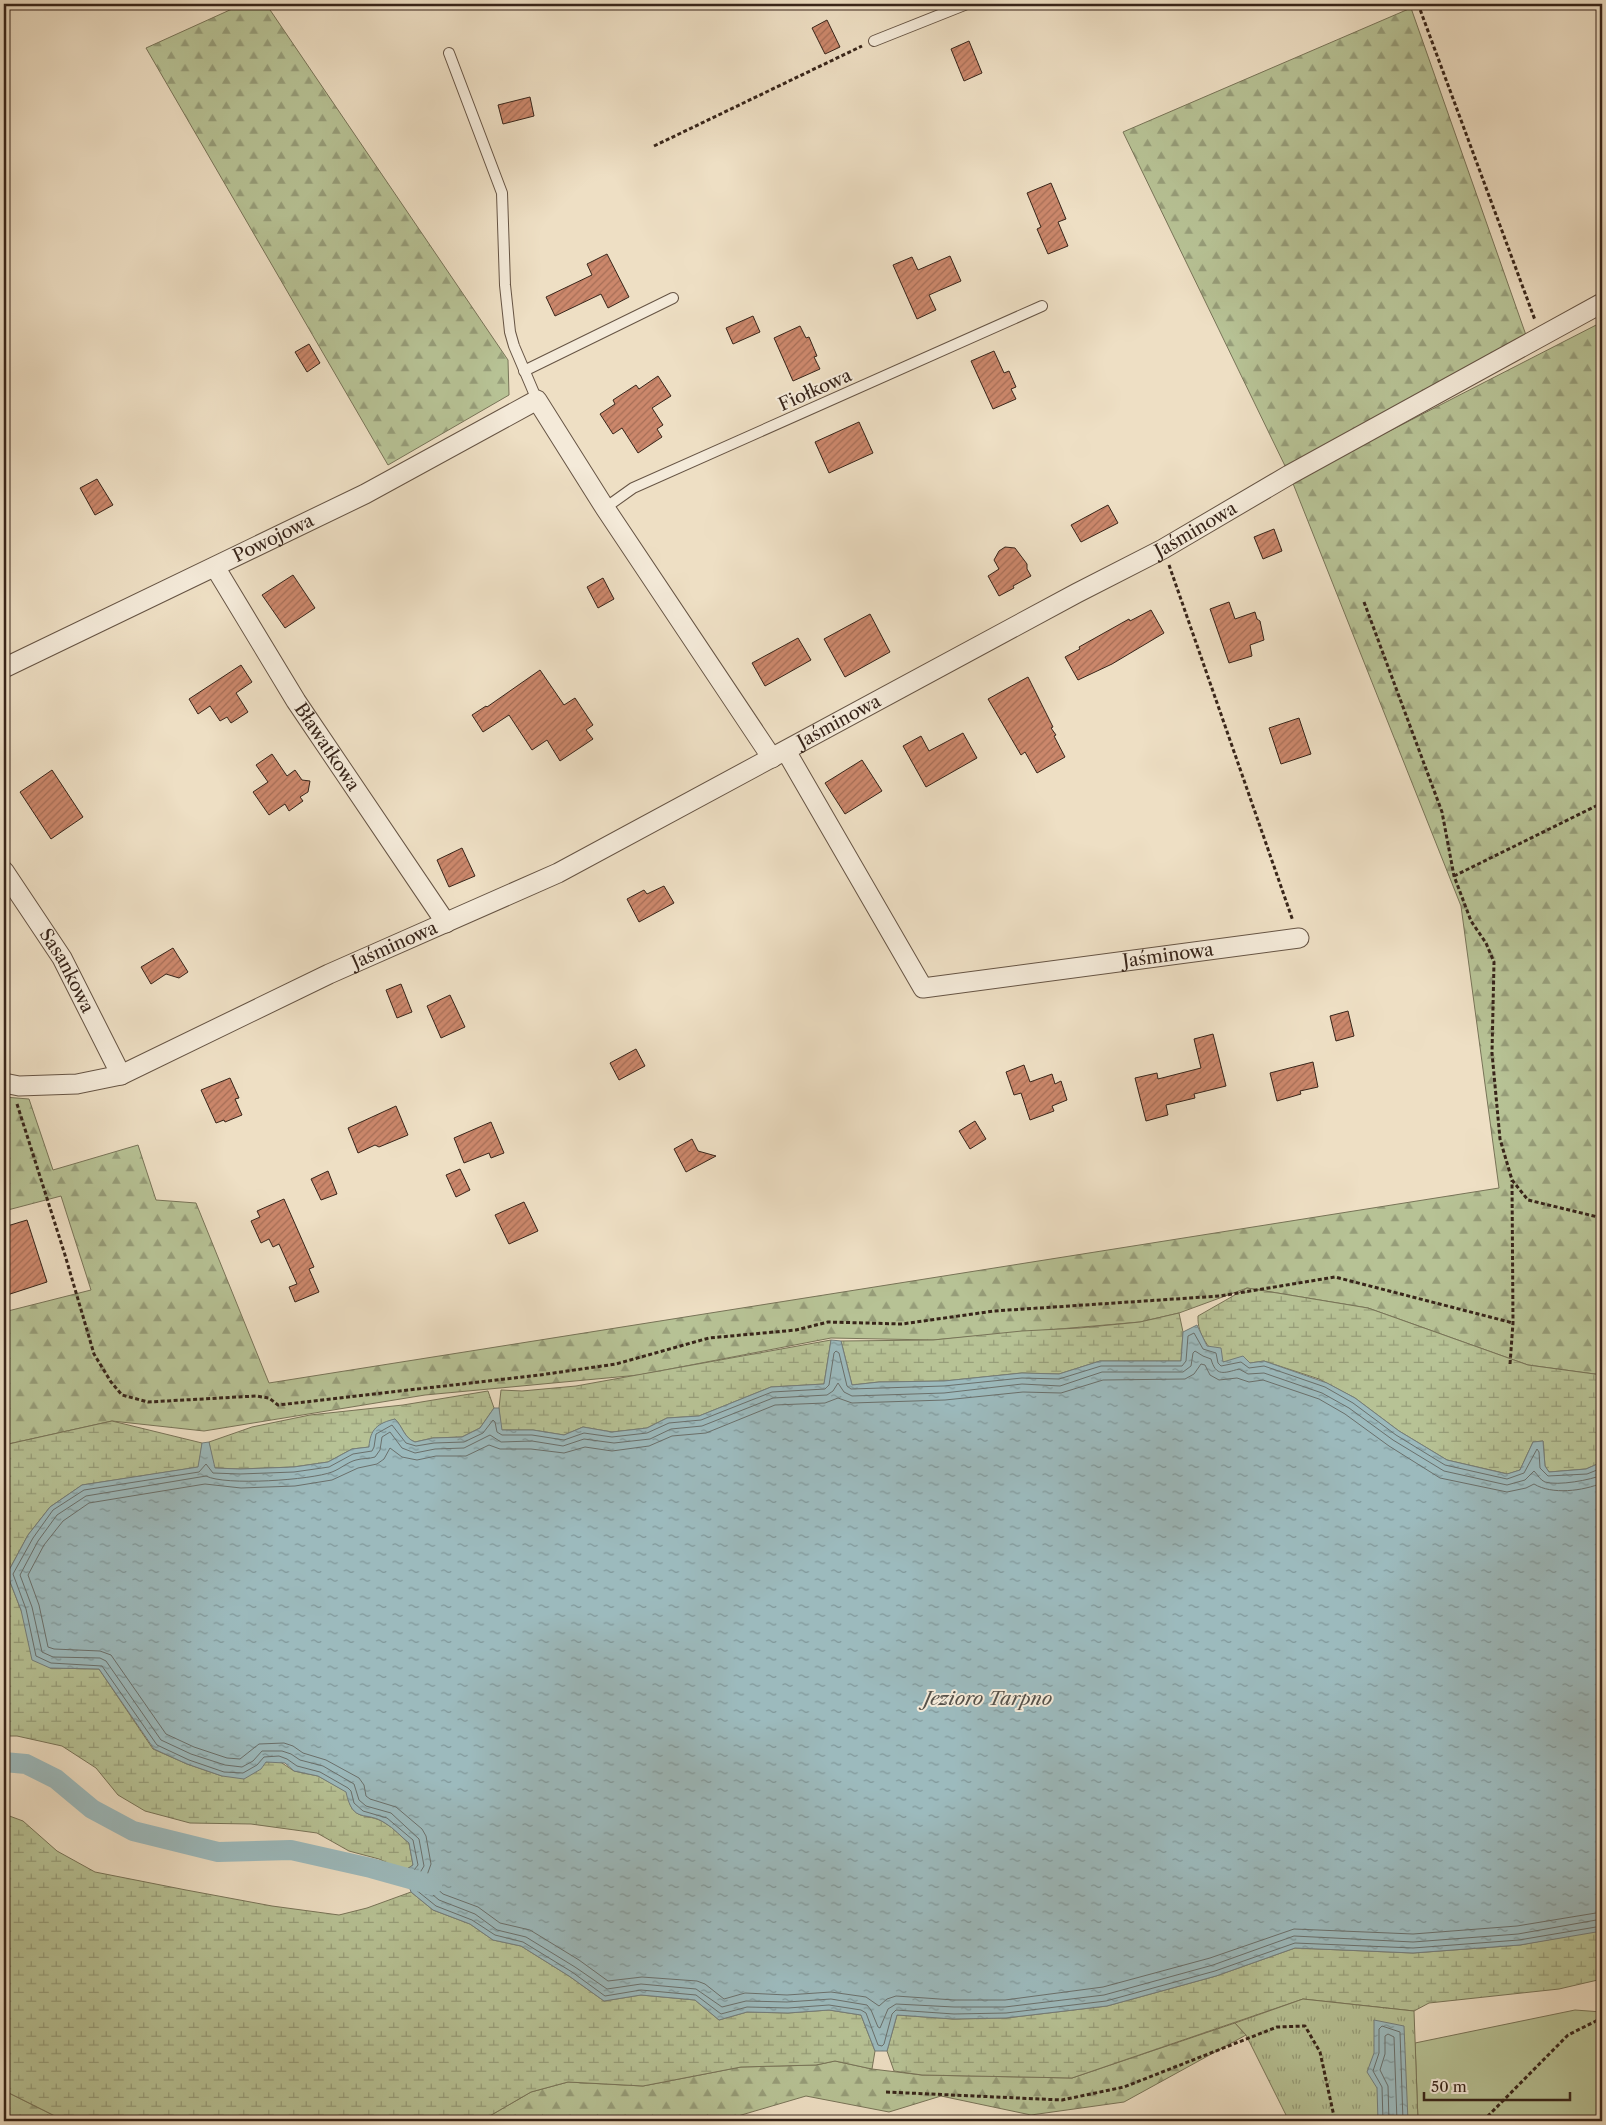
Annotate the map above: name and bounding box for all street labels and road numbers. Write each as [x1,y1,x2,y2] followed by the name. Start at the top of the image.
[775,364,855,416] street label: Fiołkowa
[1148,497,1241,564] street label: Jaśminowa
[229,509,318,567] street label: Powojowa
[791,690,885,754] street label: Jaśminowa
[290,699,365,795] street label: Bławatkowa
[345,916,441,975] street label: Jaśminowa
[35,924,99,1017] street label: Sasankowa
[1118,938,1215,973] street label: Jaśminowa

